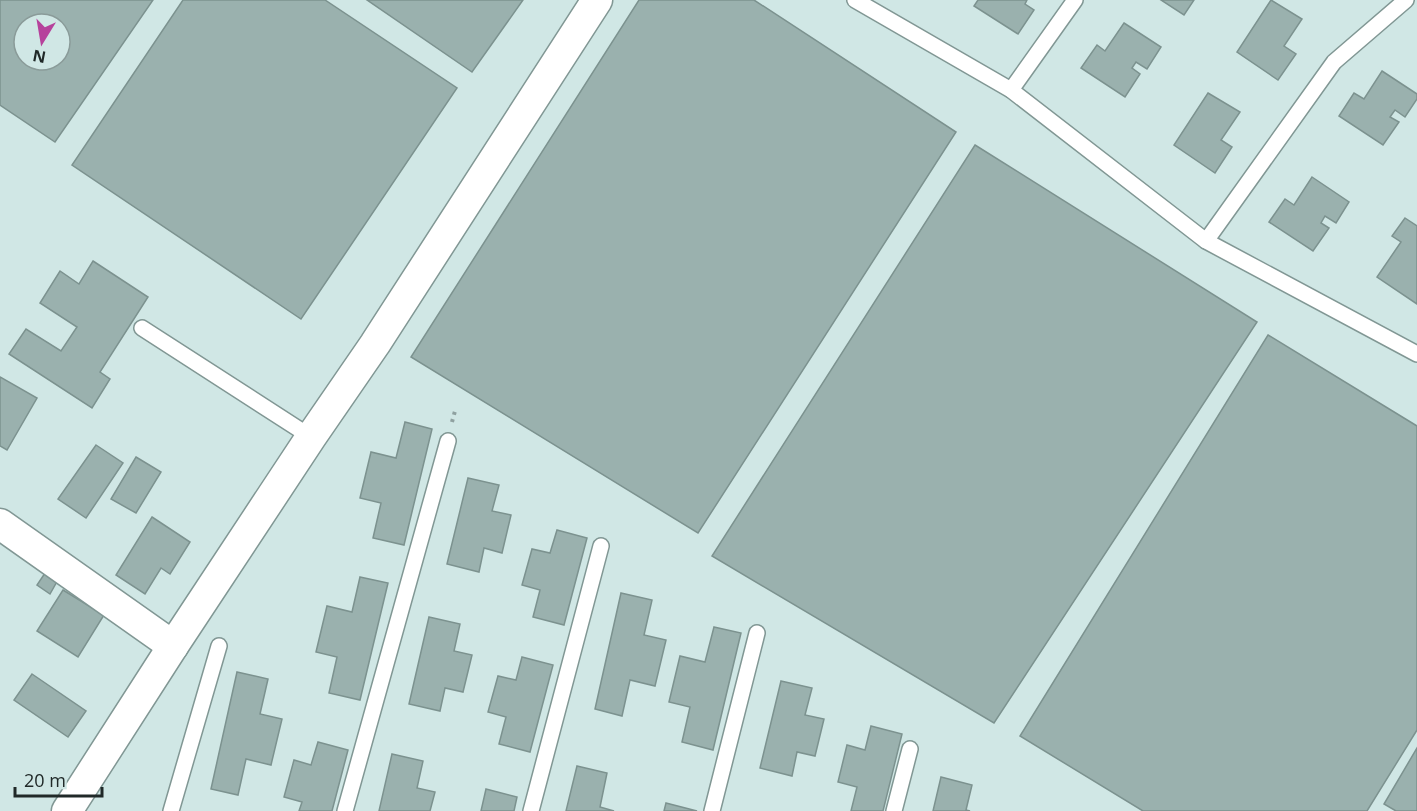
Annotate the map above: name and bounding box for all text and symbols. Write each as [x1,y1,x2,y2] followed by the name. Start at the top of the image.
[12,12,72,72] north arrow
[31,45,48,69] text: N
[15,760,102,798] scale bar
[24,768,66,792] text: 20 m

